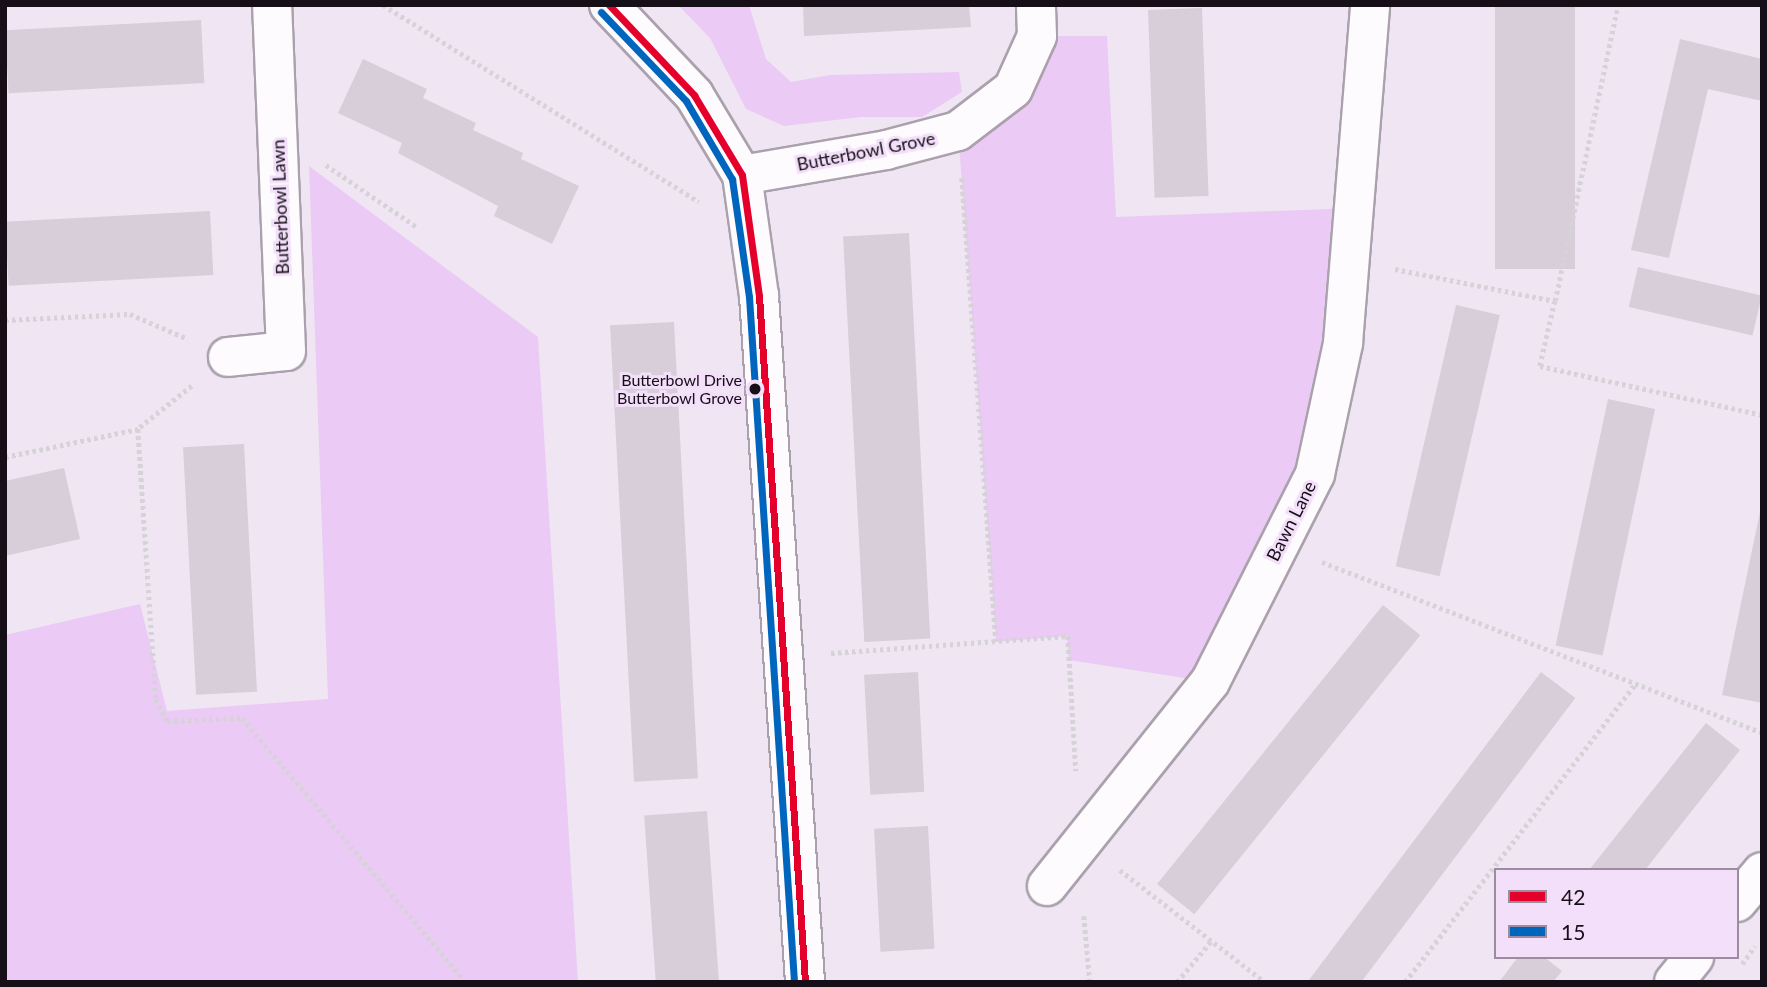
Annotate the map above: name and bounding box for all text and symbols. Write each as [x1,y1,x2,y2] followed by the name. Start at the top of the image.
[795,127,937,175] street label: Butterbowl Grove
[267,139,293,275] street label: Butterbowl Lawn
[617,370,742,408] place label: Butterbowl Drive Butterbowl Grove
[748,382,762,396] marker: Butterbowl Drive Butterbowl Grove
[1262,477,1320,565] street label: Bawn Lane
[1494,868,1739,959] legend
[1561,884,1585,909] text: 42
[1561,919,1585,944] text: 15

